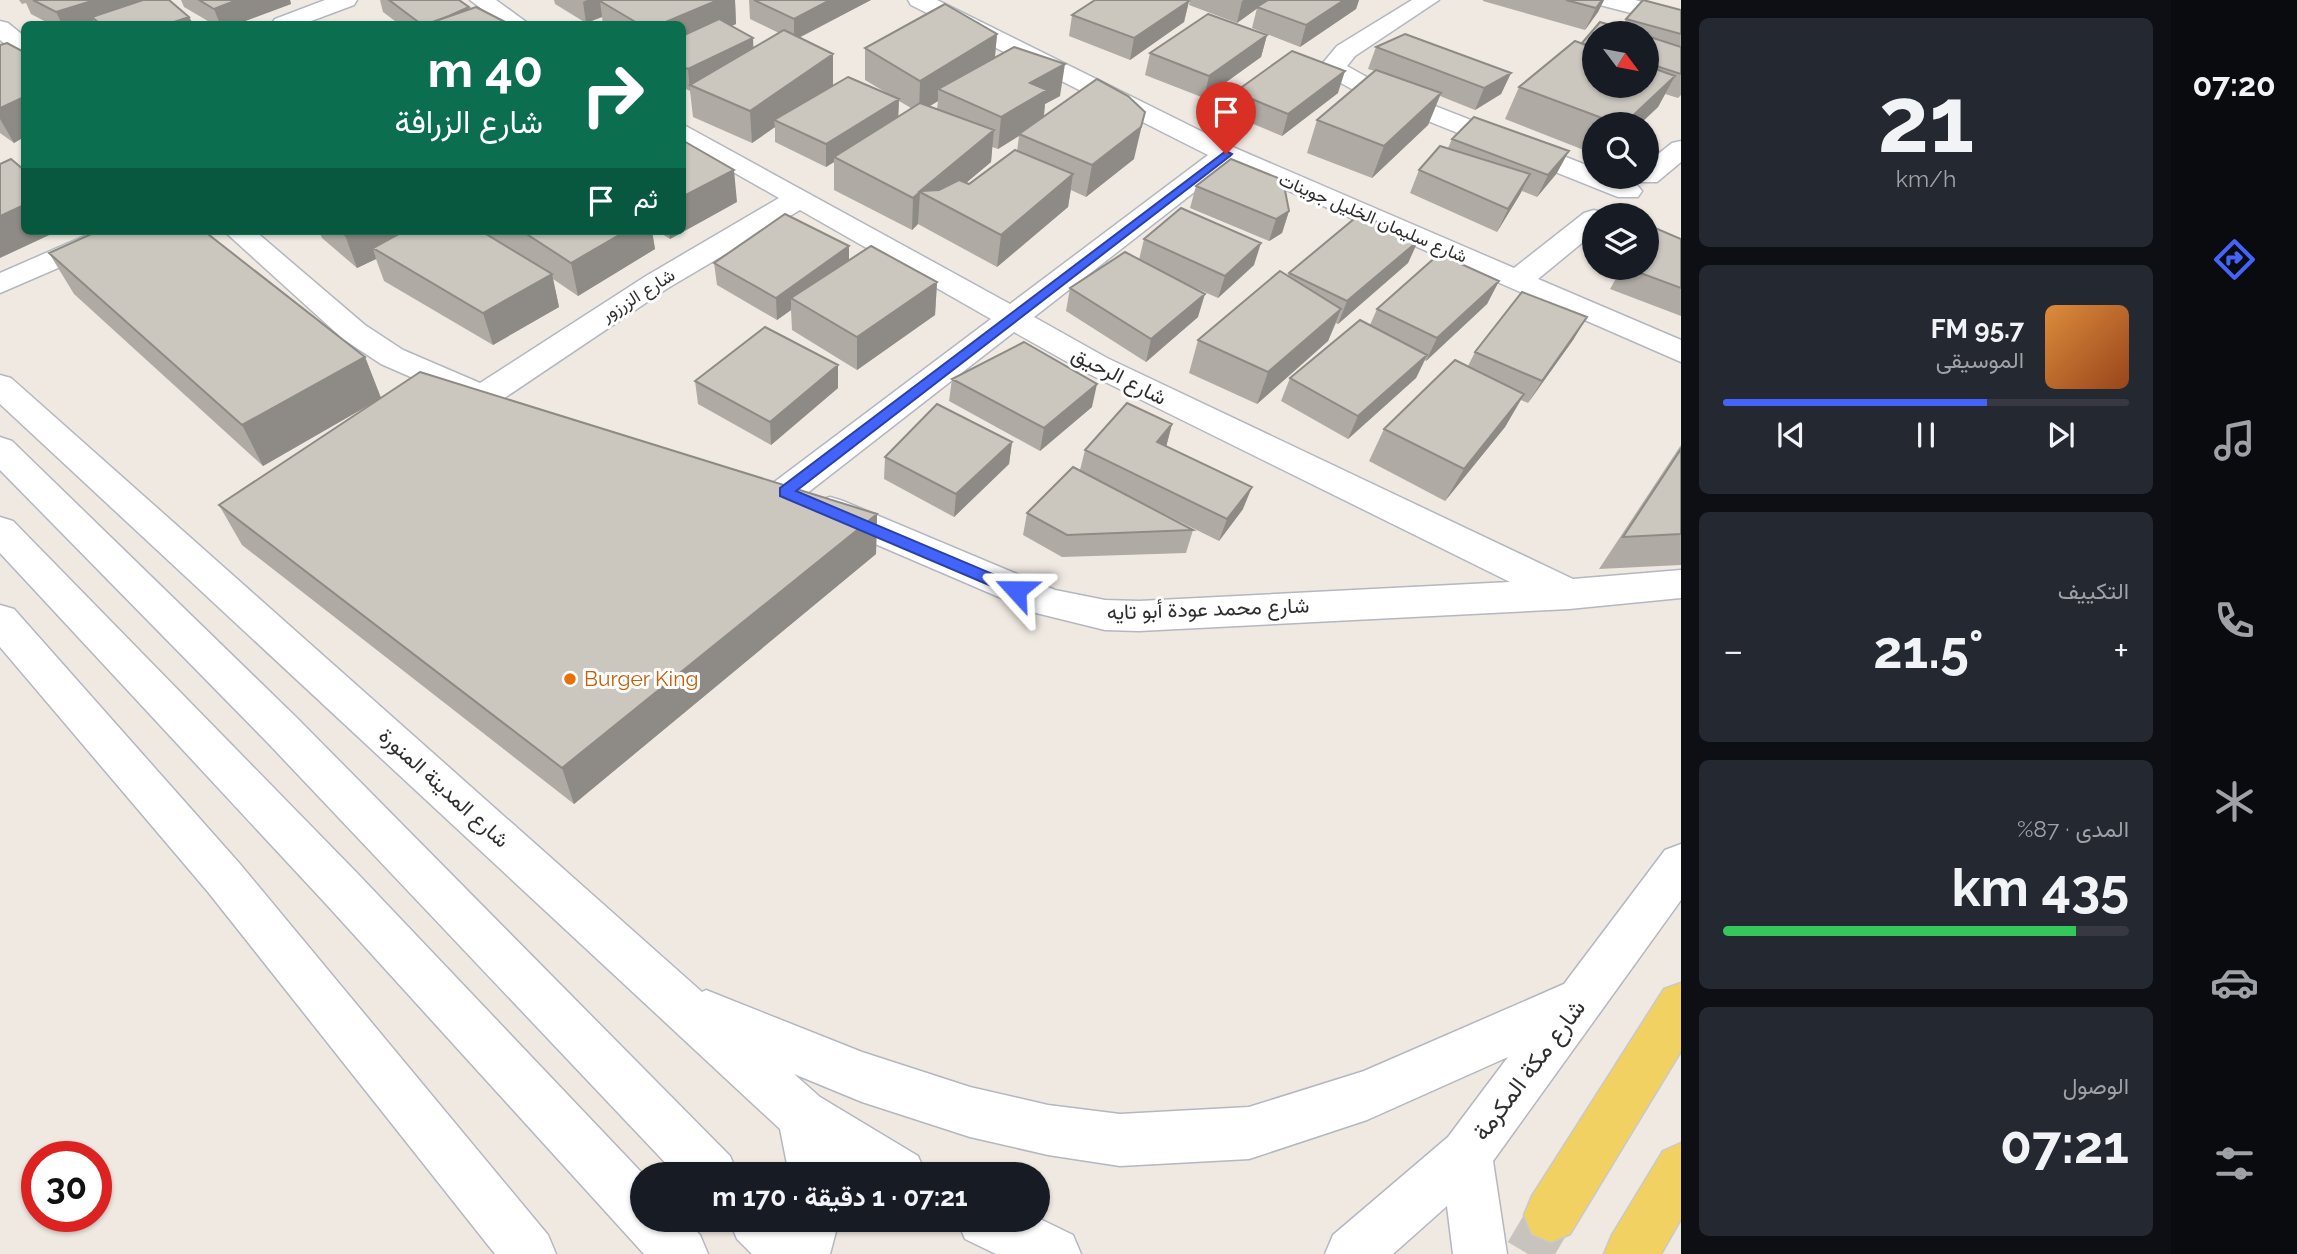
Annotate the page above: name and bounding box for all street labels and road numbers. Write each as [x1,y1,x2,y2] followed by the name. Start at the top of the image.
[1275,168,1470,269] street label: شارع سليمان الخليل جوينات
[596,264,679,328] street label: شارع الزرزور
[1067,341,1171,412] street label: شارع الرحيق
[1106,592,1310,627] street label: شارع محمد عودة أبو تايه
[373,723,514,854] street label: شارع المدينة المنورة
[1466,993,1593,1147] street label: شارع مكة المكرمة

